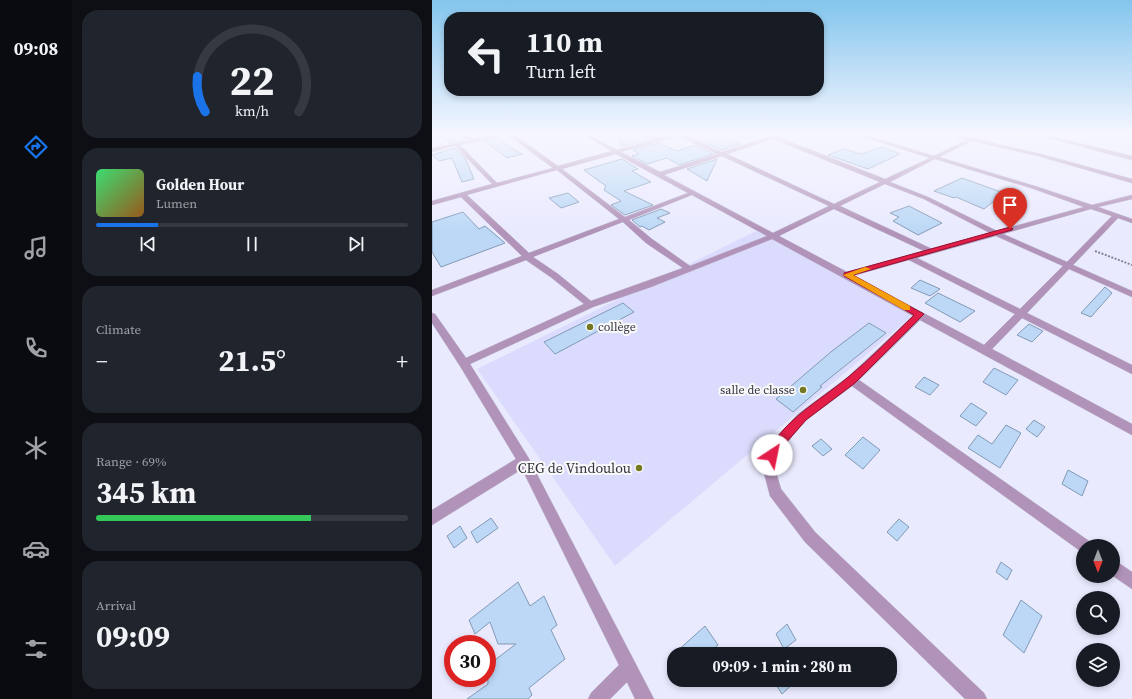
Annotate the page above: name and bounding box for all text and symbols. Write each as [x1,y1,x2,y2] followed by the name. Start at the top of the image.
[526,23,603,61] text: 110 m
[460,28,512,80] icon: left
[14,36,58,61] text: 09:08
[229,52,275,109] text: 22
[526,59,596,84] text: Turn left
[235,100,269,120] text: km/h
[22,133,50,161] icon: directions
[156,174,244,195] text: Golden Hour
[993,188,1027,229] pin
[999,194,1021,216] icon: arrive
[156,195,197,212] text: Lumen
[137,233,159,255] icon: previous
[241,233,263,255] icon: pause
[345,233,367,255] icon: next
[22,234,50,262] icon: music
[598,319,636,335] place label: collège
[96,321,141,338] text: Climate
[585,322,595,332] marker: collège
[22,334,50,362] icon: phone
[218,340,286,381] text: 21.5°
[96,346,108,376] text: −
[396,346,408,376] text: +
[720,382,795,398] place label: salle de classe
[798,385,808,395] marker: salle de classe
[22,434,50,462] icon: climate
[751,434,793,476] position arrow
[96,453,167,470] text: Range · 69%
[518,458,631,478] place label: CEG de Vindoulou
[634,463,644,473] marker: CEG de Vindoulou
[96,472,196,513] text: 345 km
[22,535,50,563] icon: car
[1076,539,1120,583] north arrow
[1076,539,1120,687] map controls
[1076,591,1120,635] button: search
[96,597,136,614] text: Arrival
[96,616,170,657] text: 09:09
[22,635,50,663] icon: filters
[444,635,496,687] speed limit sign: 30
[1076,643,1120,687] button: layers
[713,656,852,677] text: 09:09 · 1 min · 280 m

